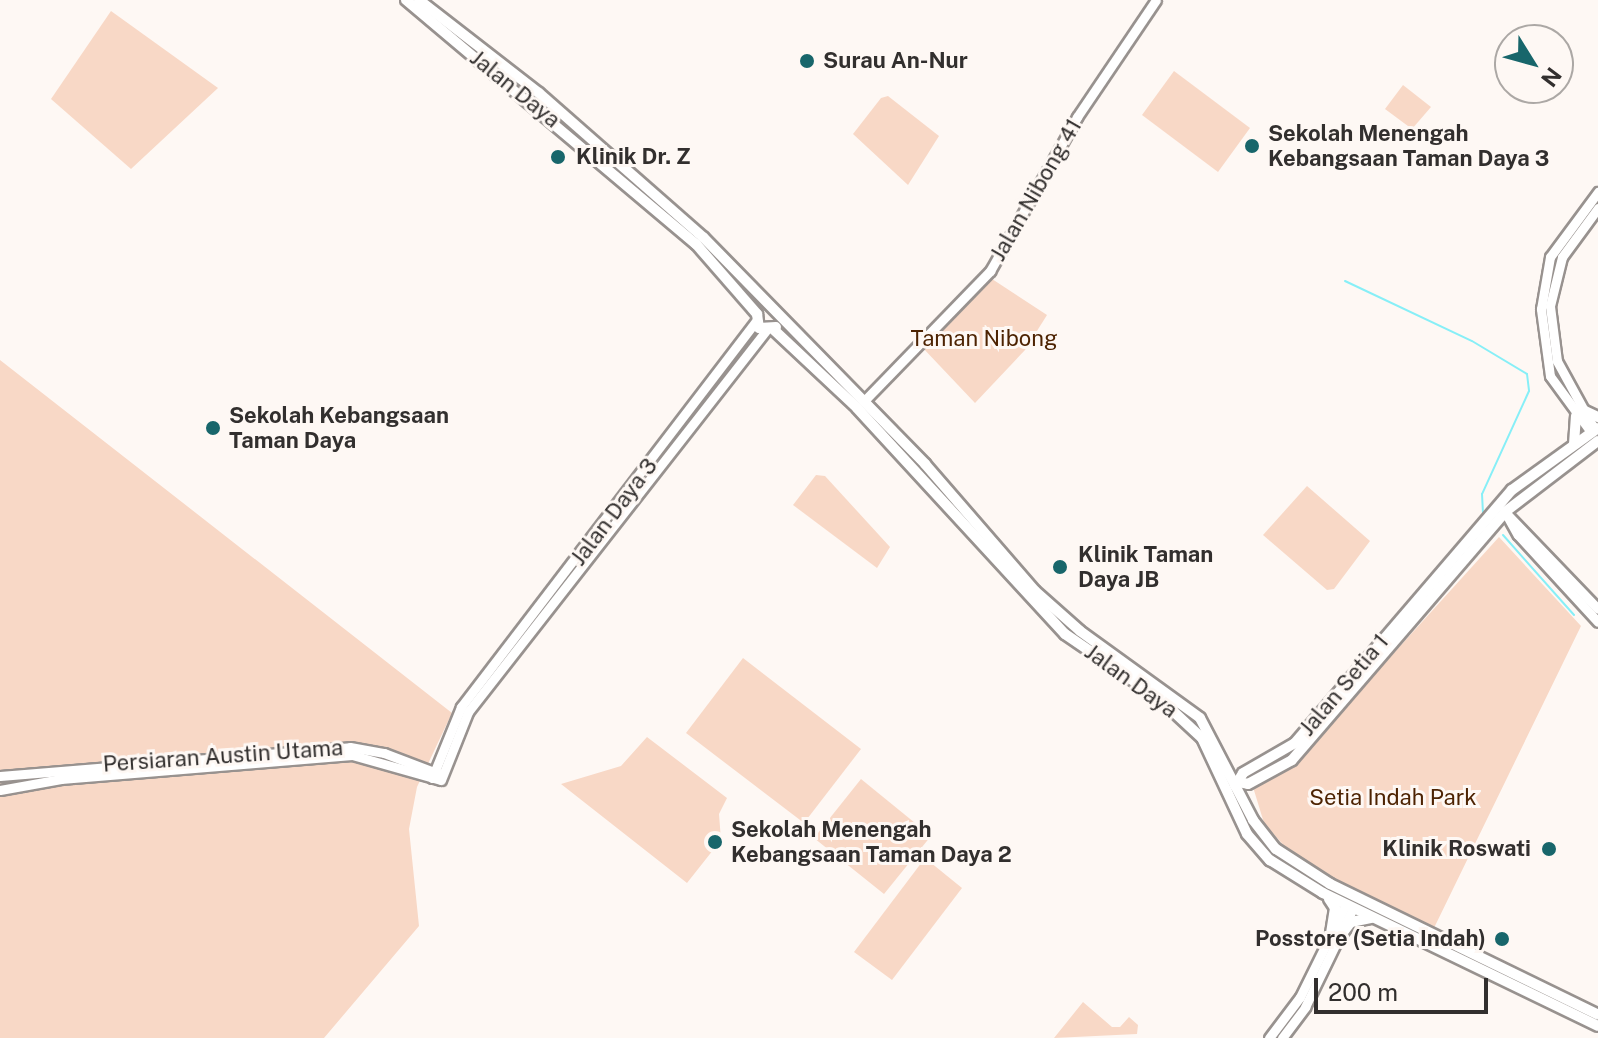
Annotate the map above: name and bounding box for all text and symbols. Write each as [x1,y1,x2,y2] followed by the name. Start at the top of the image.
[1494,24,1574,104] north arrow
[465,45,565,133] street label: Jalan Daya
[823,48,968,74] place label: Surau An-Nur
[798,52,816,70] marker: Surau An-Nur
[1536,63,1567,92] text: N
[985,114,1087,266] street label: Jalan Nibong 41
[1268,120,1549,172] place label: Sekolah Menengah Kebangsaan Taman Daya 3
[1243,137,1261,155] marker: Sekolah Menengah Kebangsaan Taman Daya 3
[576,144,691,170] place label: Klinik Dr. Z
[547,146,569,168] marker: Klinik Dr. Z
[910,326,1058,352] park label: Taman Nibong
[229,402,449,454] place label: Sekolah Kebangsaan Taman Daya
[204,419,222,437] marker: Sekolah Kebangsaan Taman Daya
[565,453,663,571] street label: Jalan Daya 3
[1078,541,1213,592] place label: Klinik Taman Daya JB
[1049,556,1071,578] marker: Klinik Taman Daya JB
[1294,629,1394,741] street label: Jalan Setia 1
[1079,639,1183,723] street label: Jalan Daya
[102,734,344,778] street label: Persiaran Austin Utama
[1309,785,1477,811] park label: Setia Indah Park
[731,816,1012,868] place label: Sekolah Menengah Kebangsaan Taman Daya 2
[706,833,724,851] marker: Sekolah Menengah Kebangsaan Taman Daya 2
[1382,836,1531,862] place label: Klinik Roswati
[1538,838,1560,860] marker: Klinik Roswati
[1255,926,1486,952] place label: Posstore (Setia Indah)
[1493,930,1511,948] marker: Posstore (Setia Indah)
[1318,962,1492,1012] scale bar
[1328,978,1398,1006] text: 200 m

